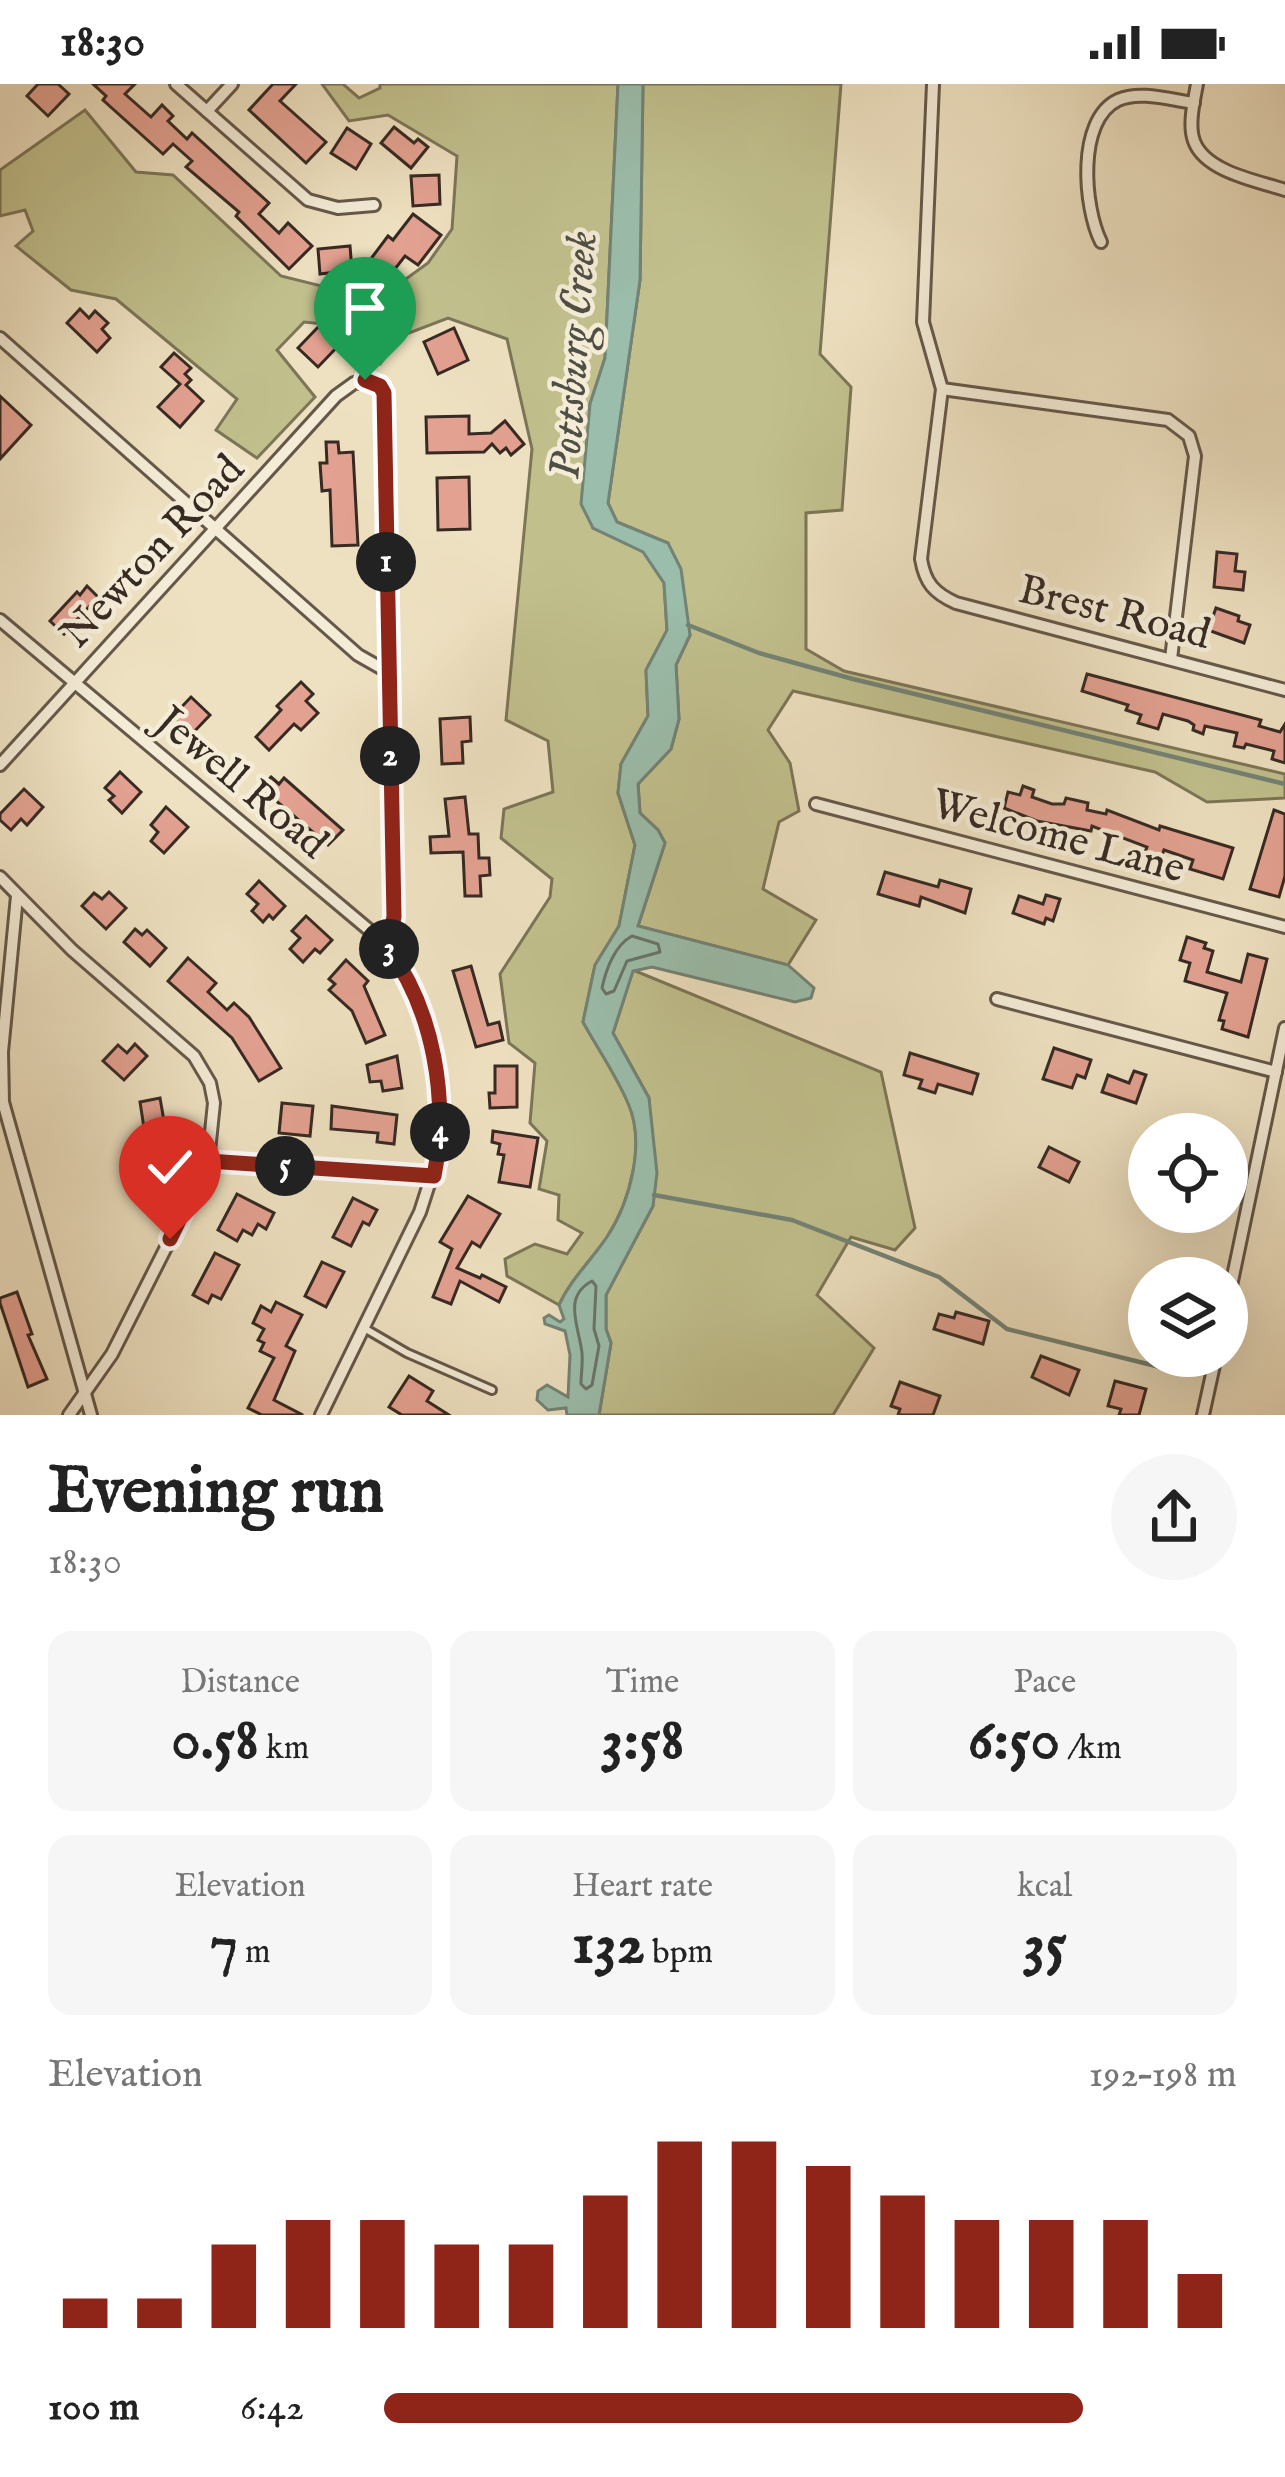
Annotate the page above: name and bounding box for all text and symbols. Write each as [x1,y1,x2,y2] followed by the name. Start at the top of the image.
[60,14,145,71] text: 18:30
[537,229,613,481] water label: Pottsburg Creek
[314,257,416,380] pin
[332,275,398,341] icon: arrive
[51,444,257,660] street label: Newton Road
[356,532,416,592] pin: 1
[380,541,392,583] text: 1
[1013,564,1216,663] street label: Brest Road
[141,694,338,872] street label: Jewell Road
[360,726,420,786] pin: 2
[382,735,398,777] text: 2
[926,778,1190,897] street label: Welcome Lane
[359,919,419,979] pin: 3
[383,928,395,970] text: 3
[410,1102,470,1162] pin: 4
[432,1111,448,1153] text: 4
[1128,1113,1248,1377] map controls
[1128,1113,1248,1233] button: locate
[119,1116,221,1239] pin
[137,1134,203,1200] icon: check
[255,1136,315,1196] pin: 5
[279,1145,291,1187] text: 5
[1128,1257,1248,1377] button: layers
[48,1451,384,1535] text: Evening run
[1111,1454,1237,1580] button: share
[48,1538,122,1587] text: 18:30
[180,1662,300,1704] text: Distance
[606,1662,679,1704] text: Time
[1014,1662,1076,1704] text: Pace
[171,1704,259,1780] text: 0.58
[601,1704,684,1780] text: 3:58
[968,1704,1060,1780] text: 6:50
[259,1728,309,1770] text: km
[1060,1728,1122,1770] text: /km
[175,1866,306,1908] text: Elevation
[572,1866,713,1908] text: Heart rate
[1017,1866,1072,1908] text: kcal
[210,1908,238,1984] text: 7
[572,1908,645,1984] text: 132
[1023,1908,1067,1984] text: 35
[238,1932,271,1974] text: m
[645,1932,713,1974] text: bpm
[48,2051,203,2100] text: Elevation
[1089,2051,1237,2100] text: 192–198 m
[48,2384,139,2433] text: 100 m
[240,2384,304,2433] text: 6:42

